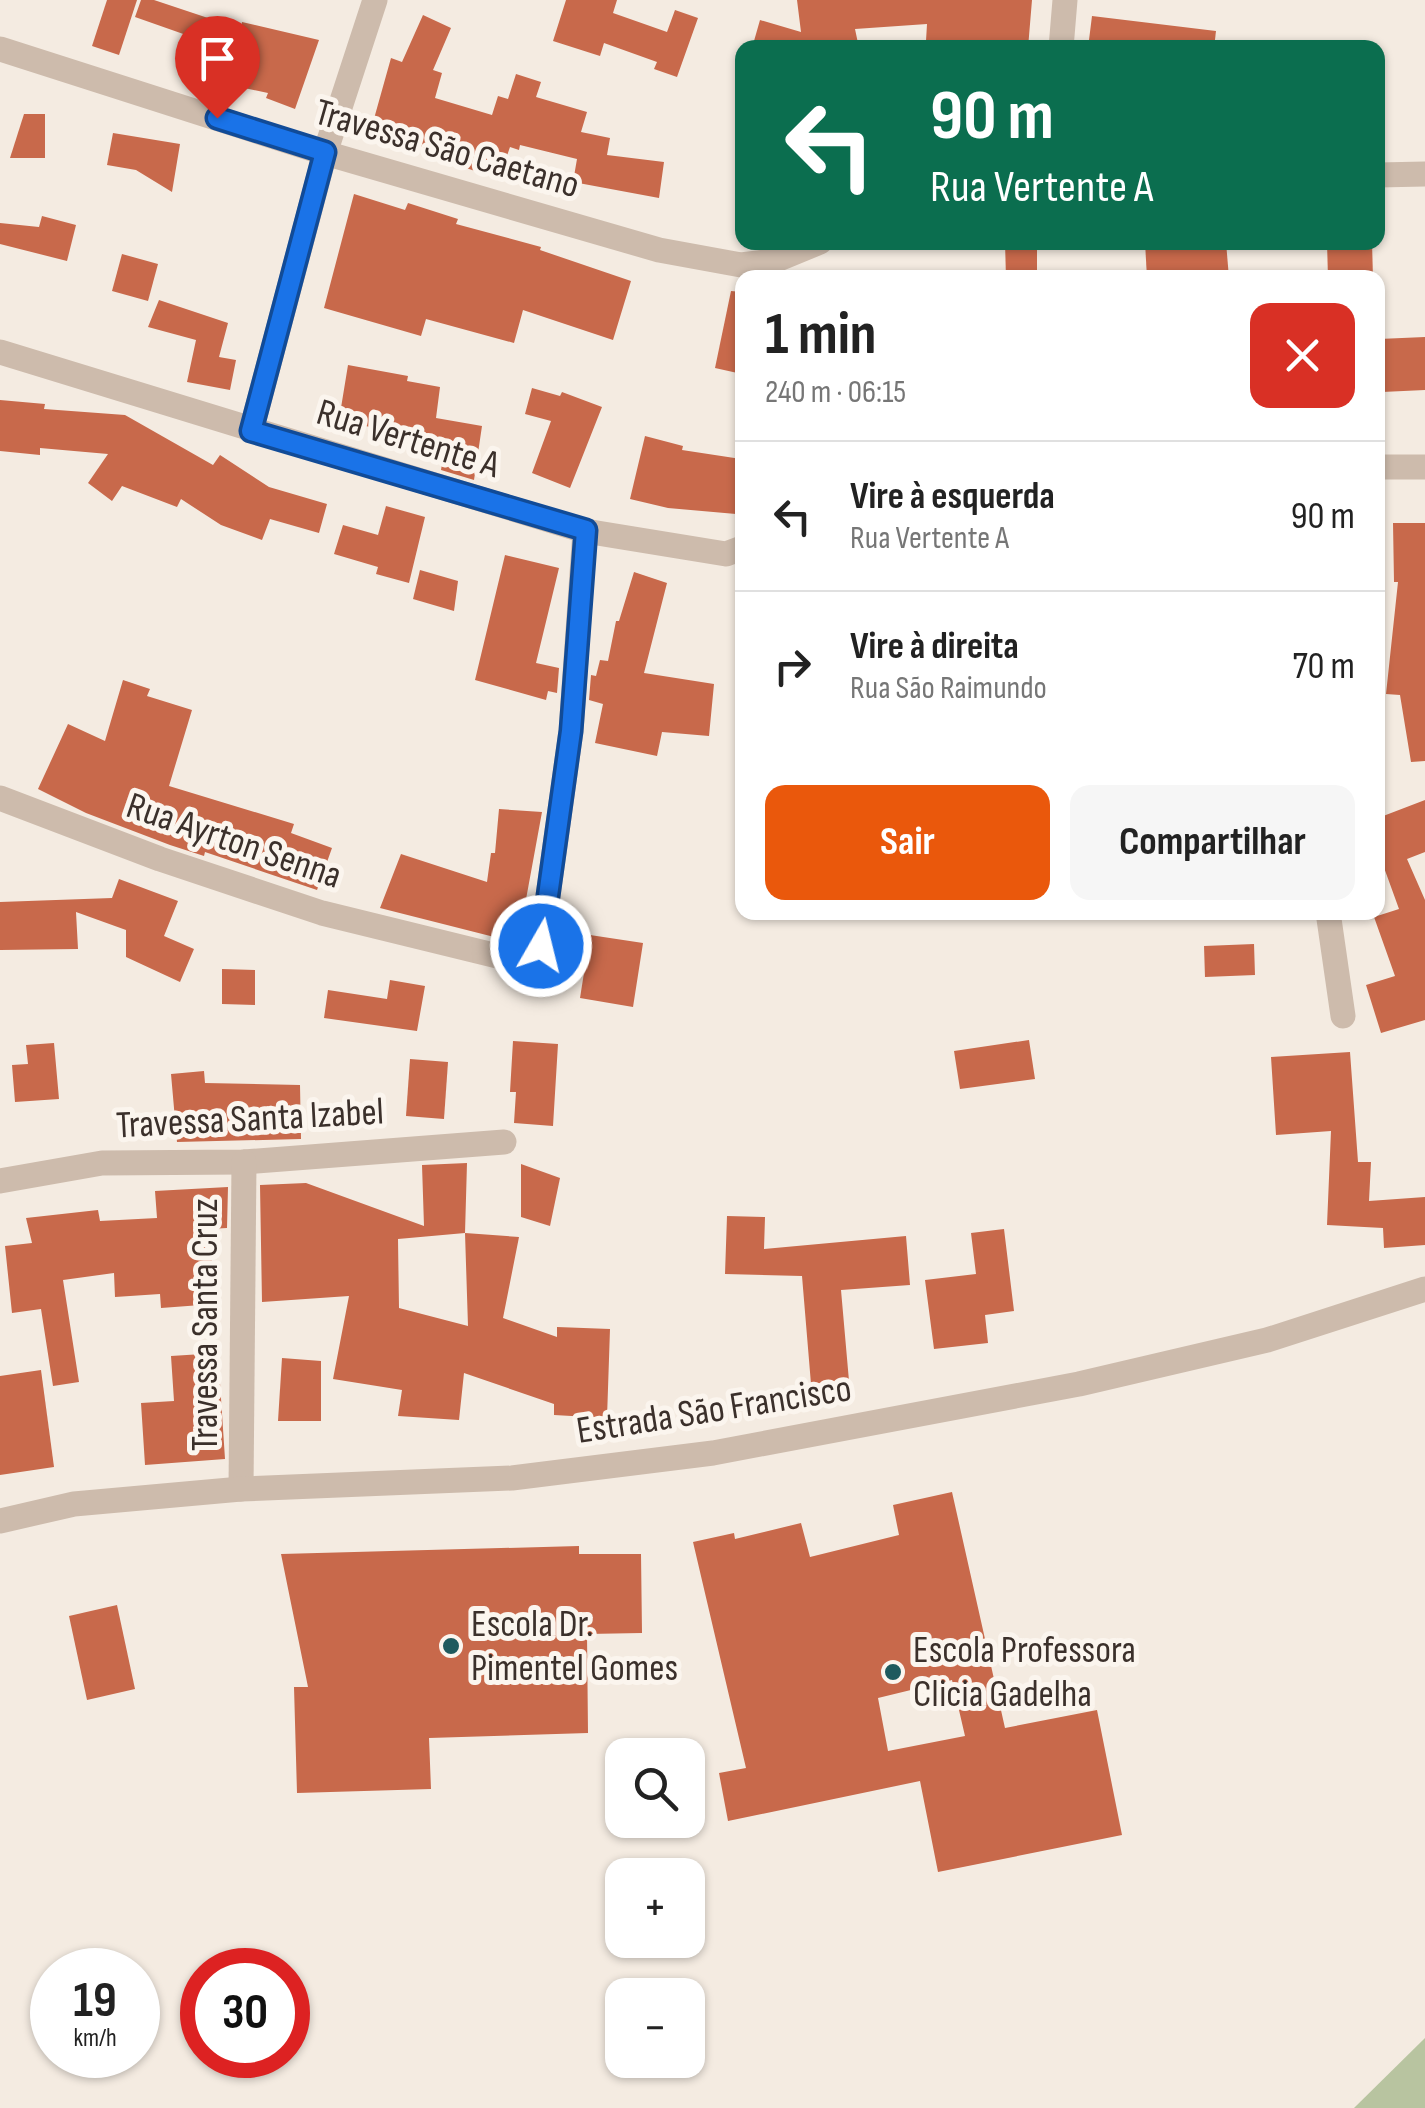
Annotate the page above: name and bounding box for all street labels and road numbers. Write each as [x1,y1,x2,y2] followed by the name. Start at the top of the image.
[310,90,584,208] street label: Travessa São Caetano
[311,390,505,488] street label: Rua Vertente A
[121,783,347,899] street label: Rua Ayrton Senna
[115,1090,385,1148] street label: Travessa Santa Izabel
[183,1199,228,1451] street label: Travessa Santa Cruz
[574,1366,854,1454] street label: Estrada São Francisco

